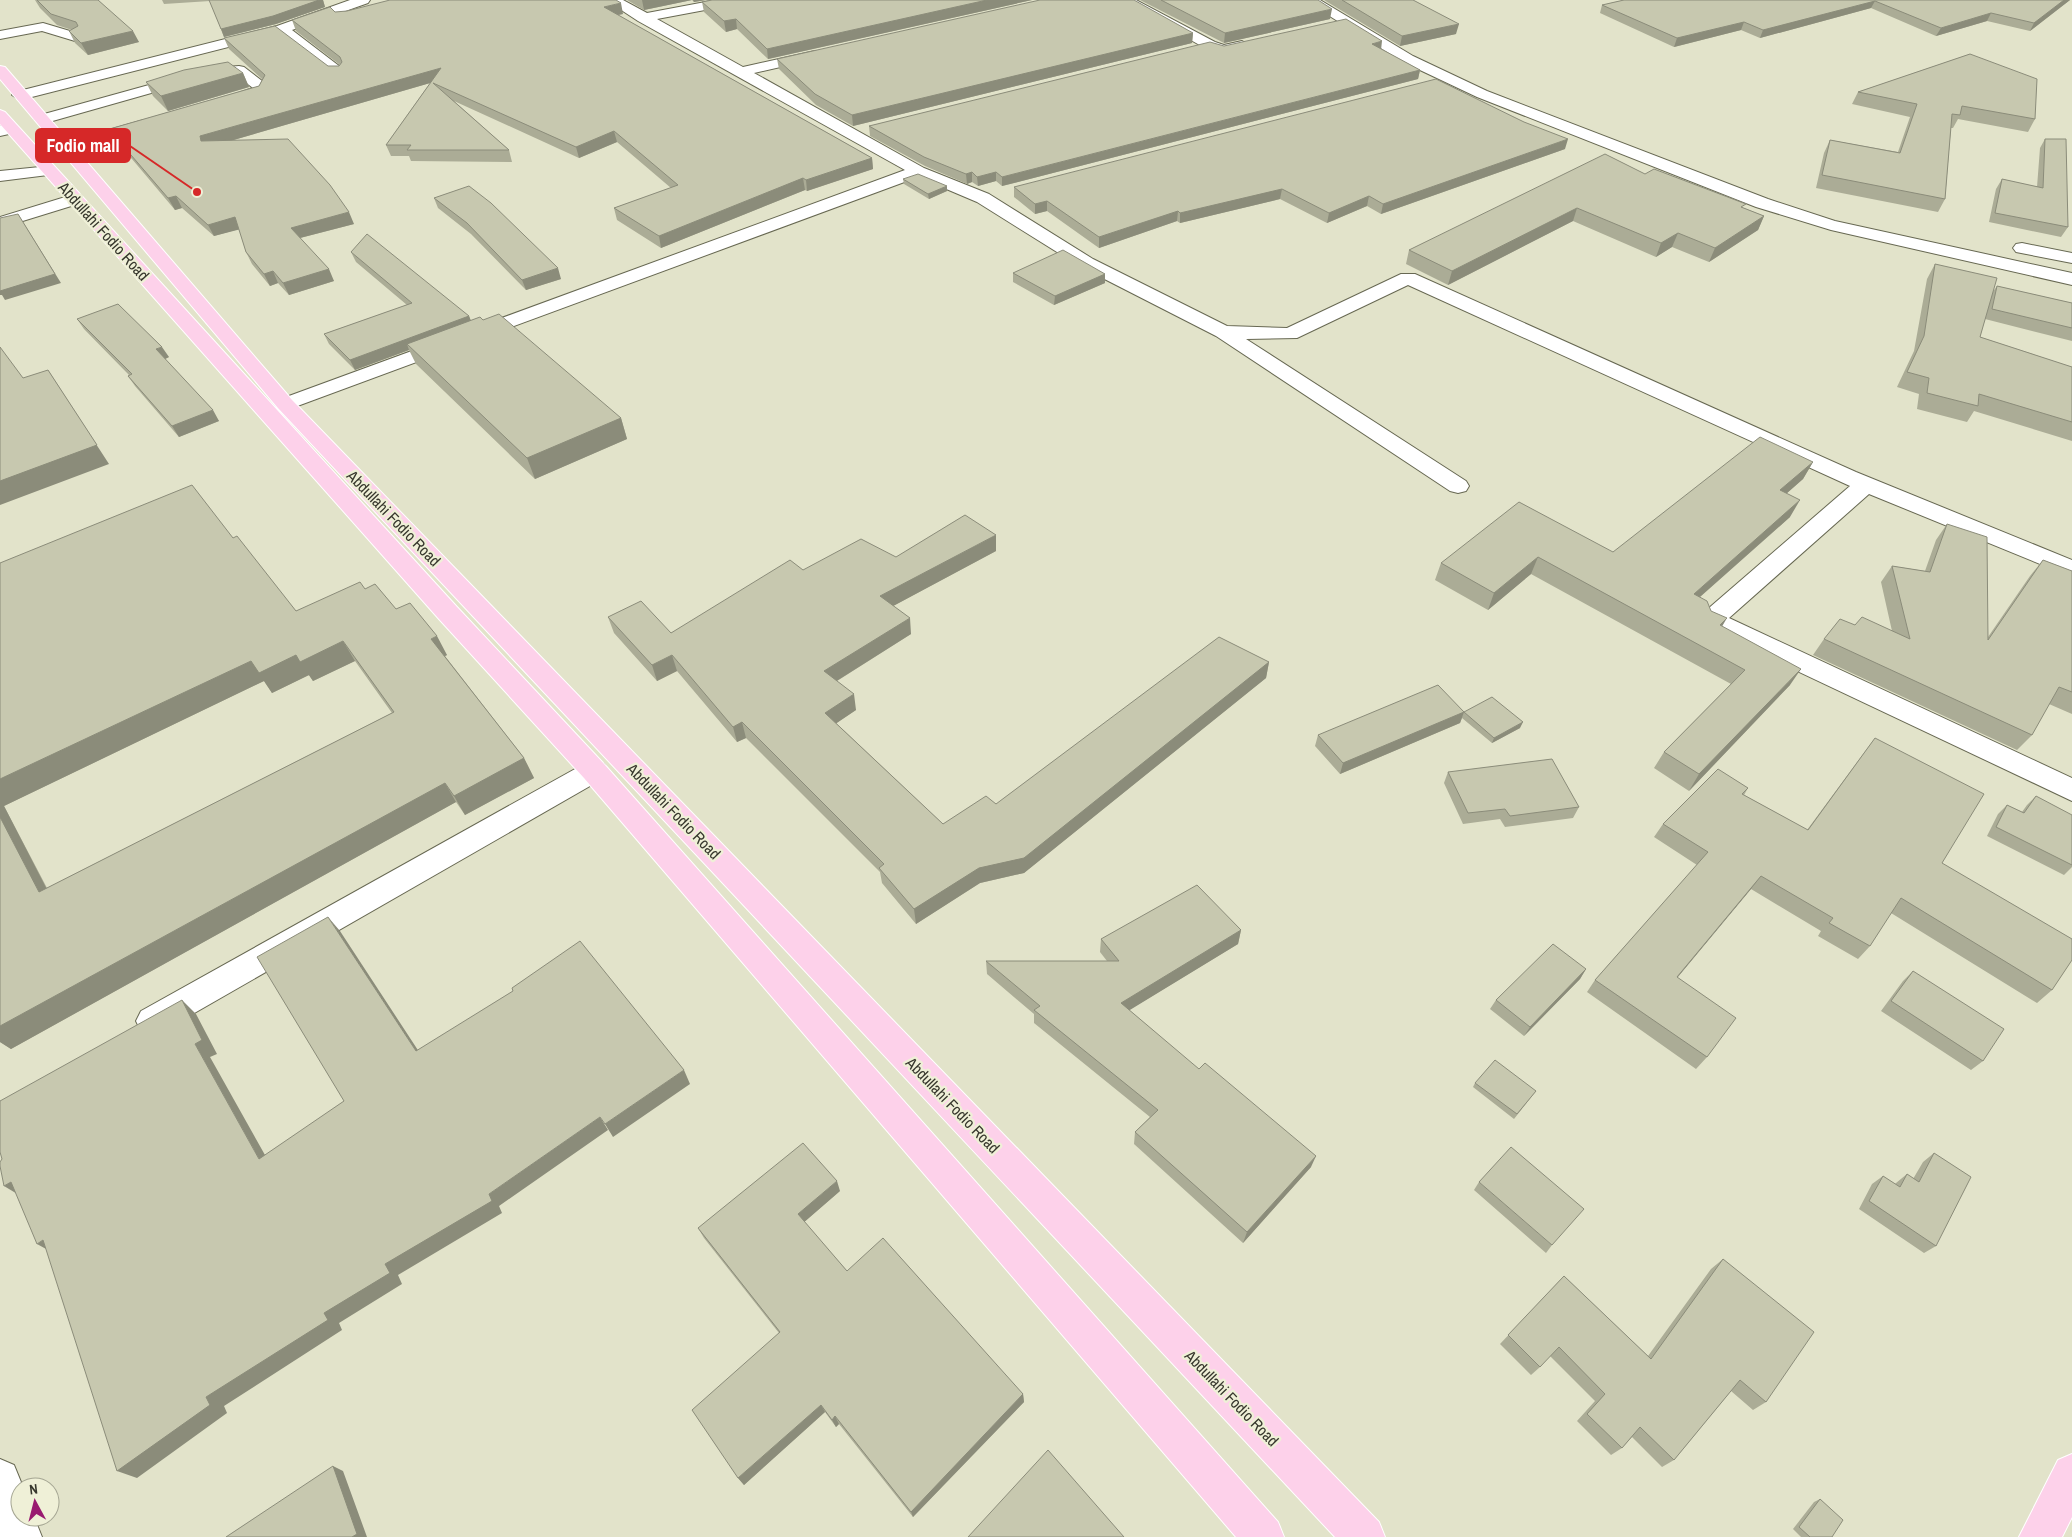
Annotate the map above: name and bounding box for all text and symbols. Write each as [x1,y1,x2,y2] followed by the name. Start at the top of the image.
[36,129,130,162] callout: Fodio mall
[46,133,120,158] text: Fodio mall
[53,176,154,285] street label: Abdullahi Fodio Road
[342,464,446,571] street label: Abdullahi Fodio Road
[622,757,726,864] street label: Abdullahi Fodio Road
[901,1051,1005,1158] street label: Abdullahi Fodio Road
[1180,1344,1284,1451] street label: Abdullahi Fodio Road
[10,1477,60,1527] north arrow
[28,1480,39,1499] text: N

